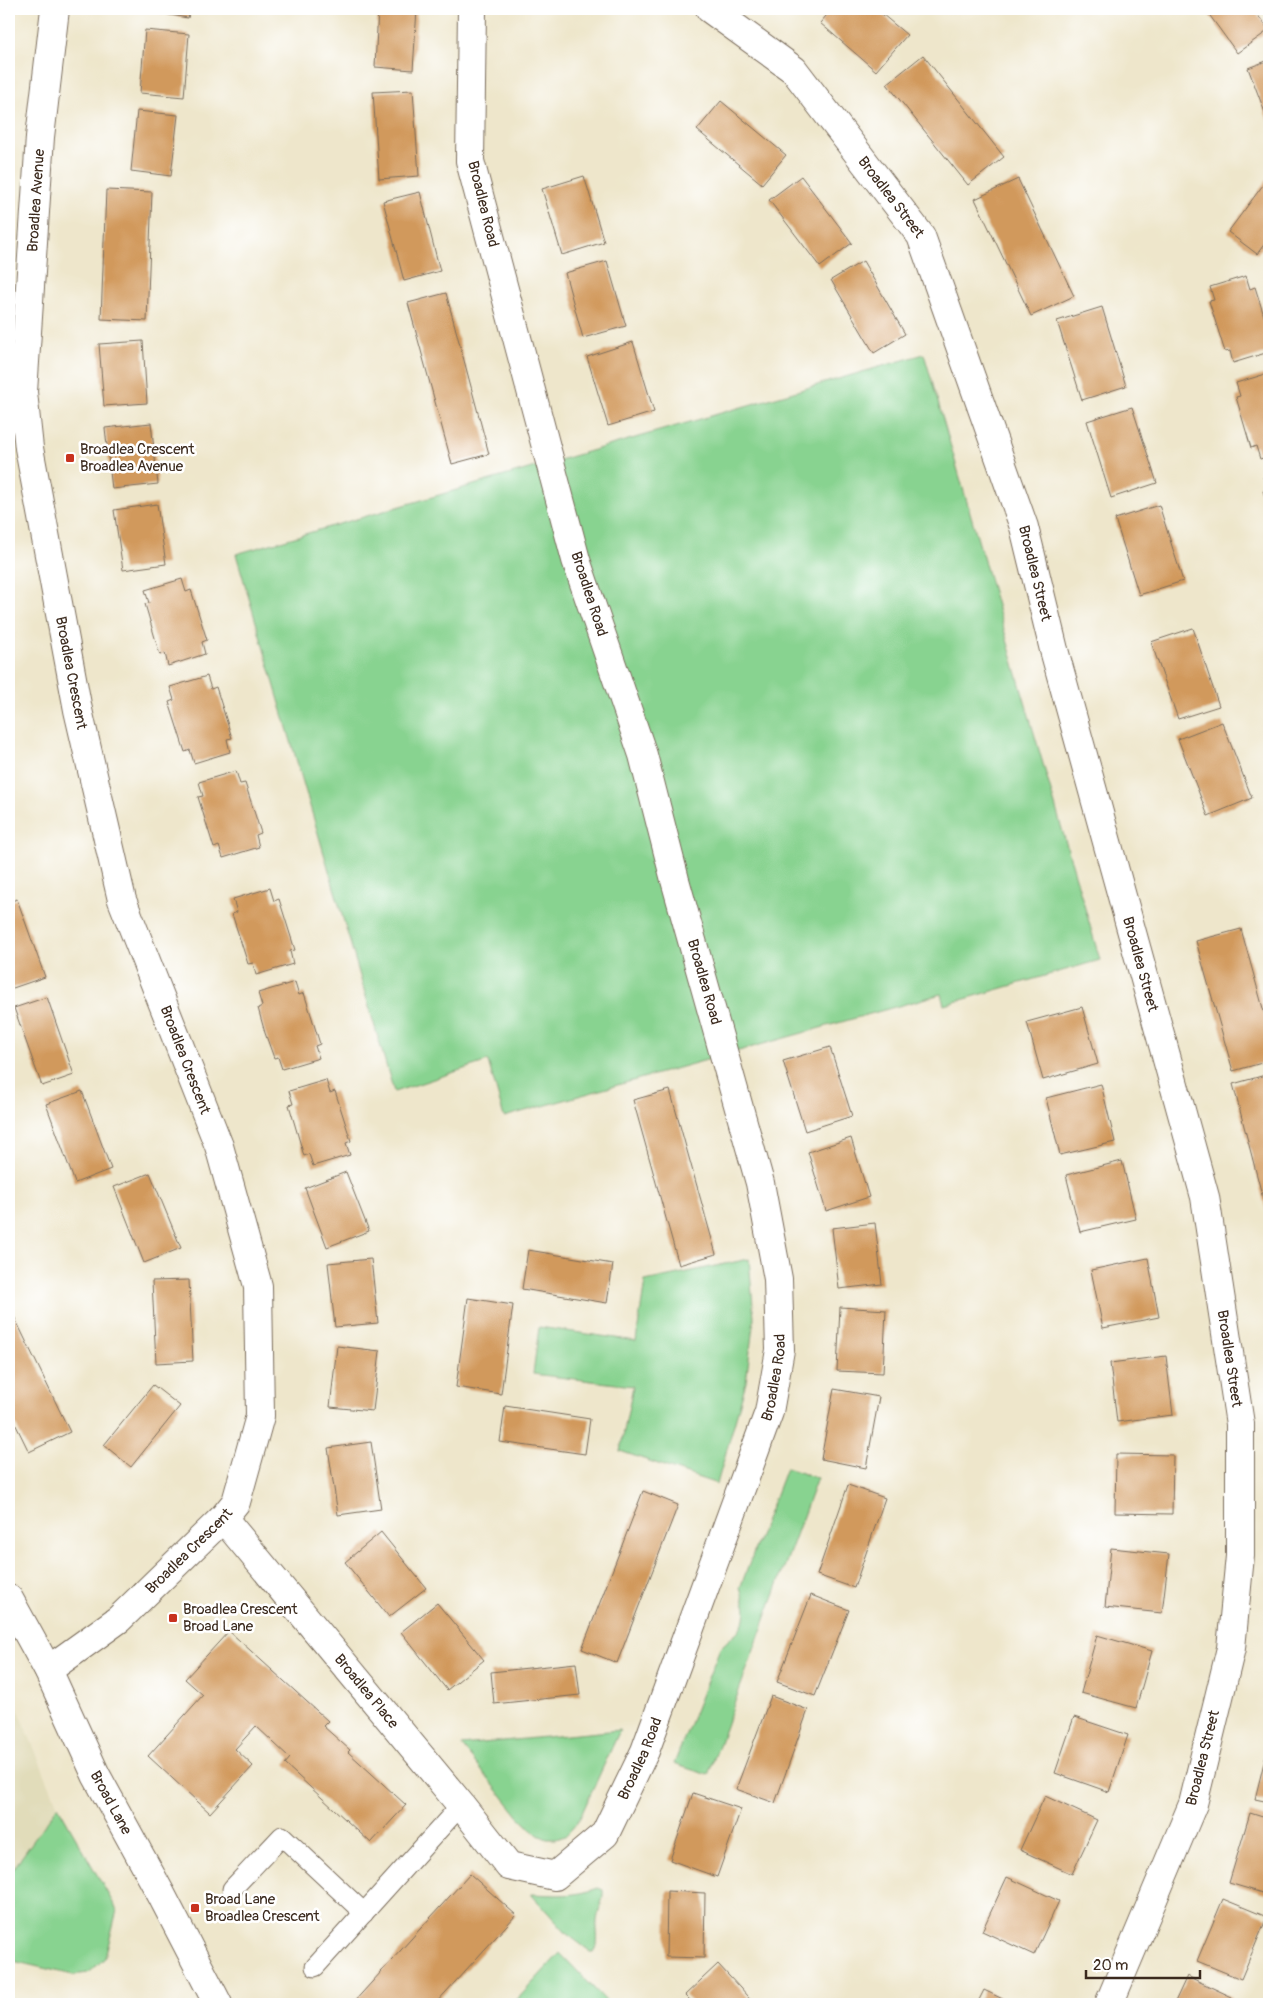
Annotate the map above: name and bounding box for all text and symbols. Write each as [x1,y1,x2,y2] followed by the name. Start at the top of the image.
[23,148,49,253] street label: Broadlea Avenue
[854,153,929,243] street label: Broadlea Street
[463,159,503,249] street label: Broadlea Road
[80,440,196,476] place label: Broadlea Crescent Broadlea Avenue
[64,452,76,464] marker: Broadlea Crescent Broadlea Avenue
[1014,523,1056,624] street label: Broadlea Street
[566,549,612,639] street label: Broadlea Road
[51,615,91,732] street label: Broadlea Crescent
[1119,914,1163,1015] street label: Broadlea Street
[683,937,725,1027] street label: Broadlea Road
[156,1003,215,1118] street label: Broadlea Crescent
[1213,1309,1247,1409] street label: Broadlea Street
[757,1334,790,1424] street label: Broadlea Road
[141,1504,237,1598] street label: Broadlea Crescent
[183,1600,299,1636] place label: Broadlea Crescent Broad Lane
[167,1612,179,1624] marker: Broadlea Crescent Broad Lane
[330,1650,403,1733] street label: Broadlea Place
[1182,1707,1224,1808] street label: Broadlea Street
[613,1715,666,1803] street label: Broadlea Road
[86,1767,137,1839] street label: Broad Lane
[205,1890,321,1926] place label: Broad Lane Broadlea Crescent
[189,1902,201,1914] marker: Broad Lane Broadlea Crescent
[1086,1948,1199,1980] scale bar
[1093,1956,1128,1975] text: 20 m

